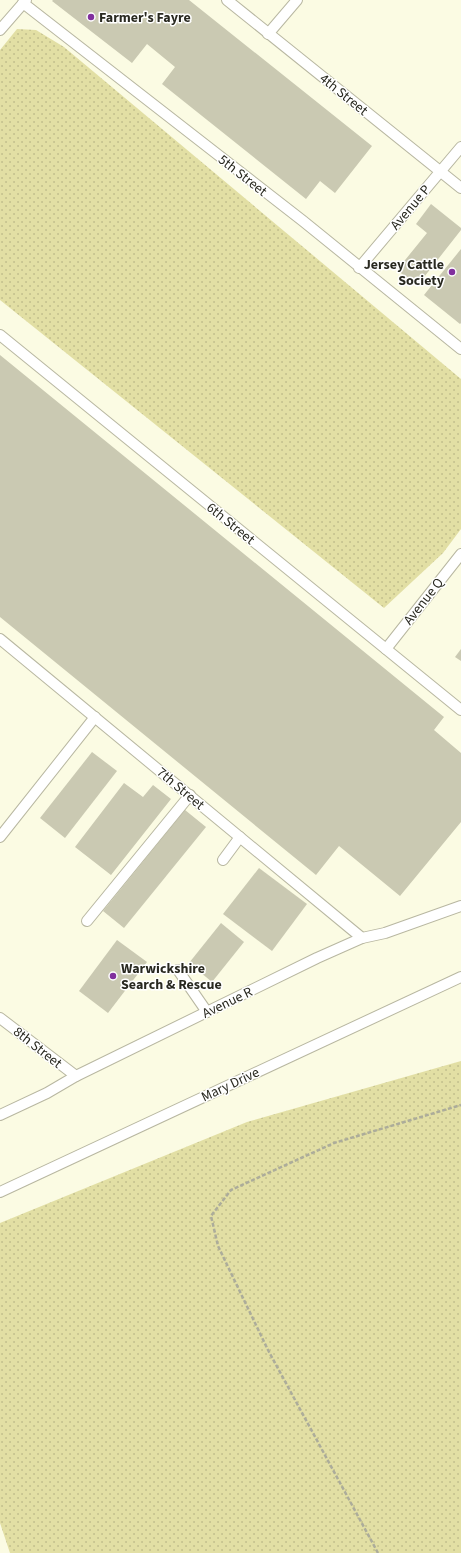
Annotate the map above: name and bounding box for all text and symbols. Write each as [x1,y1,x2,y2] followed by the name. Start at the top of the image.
[99,8,191,28] place label: Farmer's Fayre
[86,12,96,22] marker: Farmer's Fayre
[315,69,372,121] street label: 4th Street
[214,150,271,201] street label: 5th Street
[386,181,436,235] street label: Avenue P
[364,255,445,291] place label: Jersey Cattle Society
[447,267,457,277] marker: Jersey Cattle Society
[202,498,259,550] street label: 6th Street
[399,574,449,630] street label: Avenue Q
[152,763,209,815] street label: 7th Street
[121,959,222,995] place label: Warwickshire Search & Rescue
[108,971,118,981] marker: Warwickshire Search & Rescue
[199,982,256,1024] street label: Avenue R
[9,1022,66,1073] street label: 8th Street
[198,1063,263,1107] street label: Mary Drive

